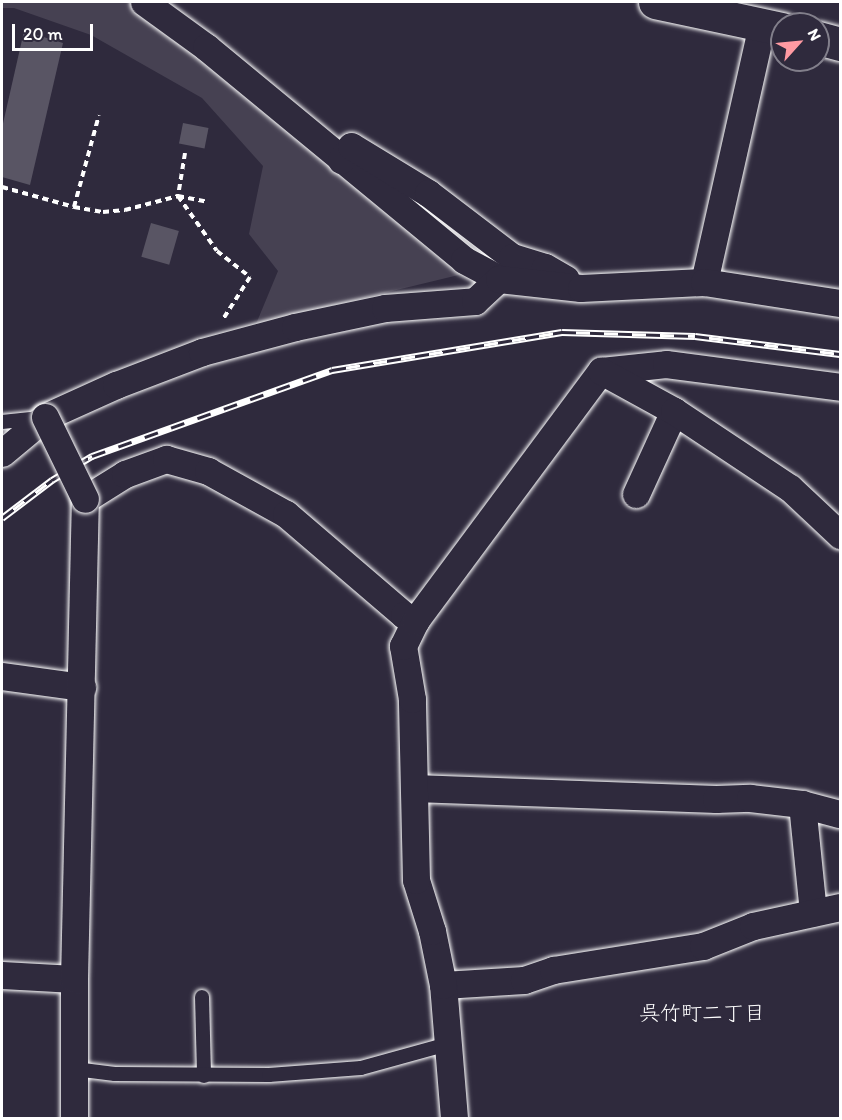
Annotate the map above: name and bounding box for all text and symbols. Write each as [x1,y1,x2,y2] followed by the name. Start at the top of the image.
[15,12,96,50] scale bar
[770,12,830,72] north arrow
[23,23,63,45] text: 20 m
[804,25,826,44] text: N
[639,1000,765,1026] district label: 呉竹町二丁目

